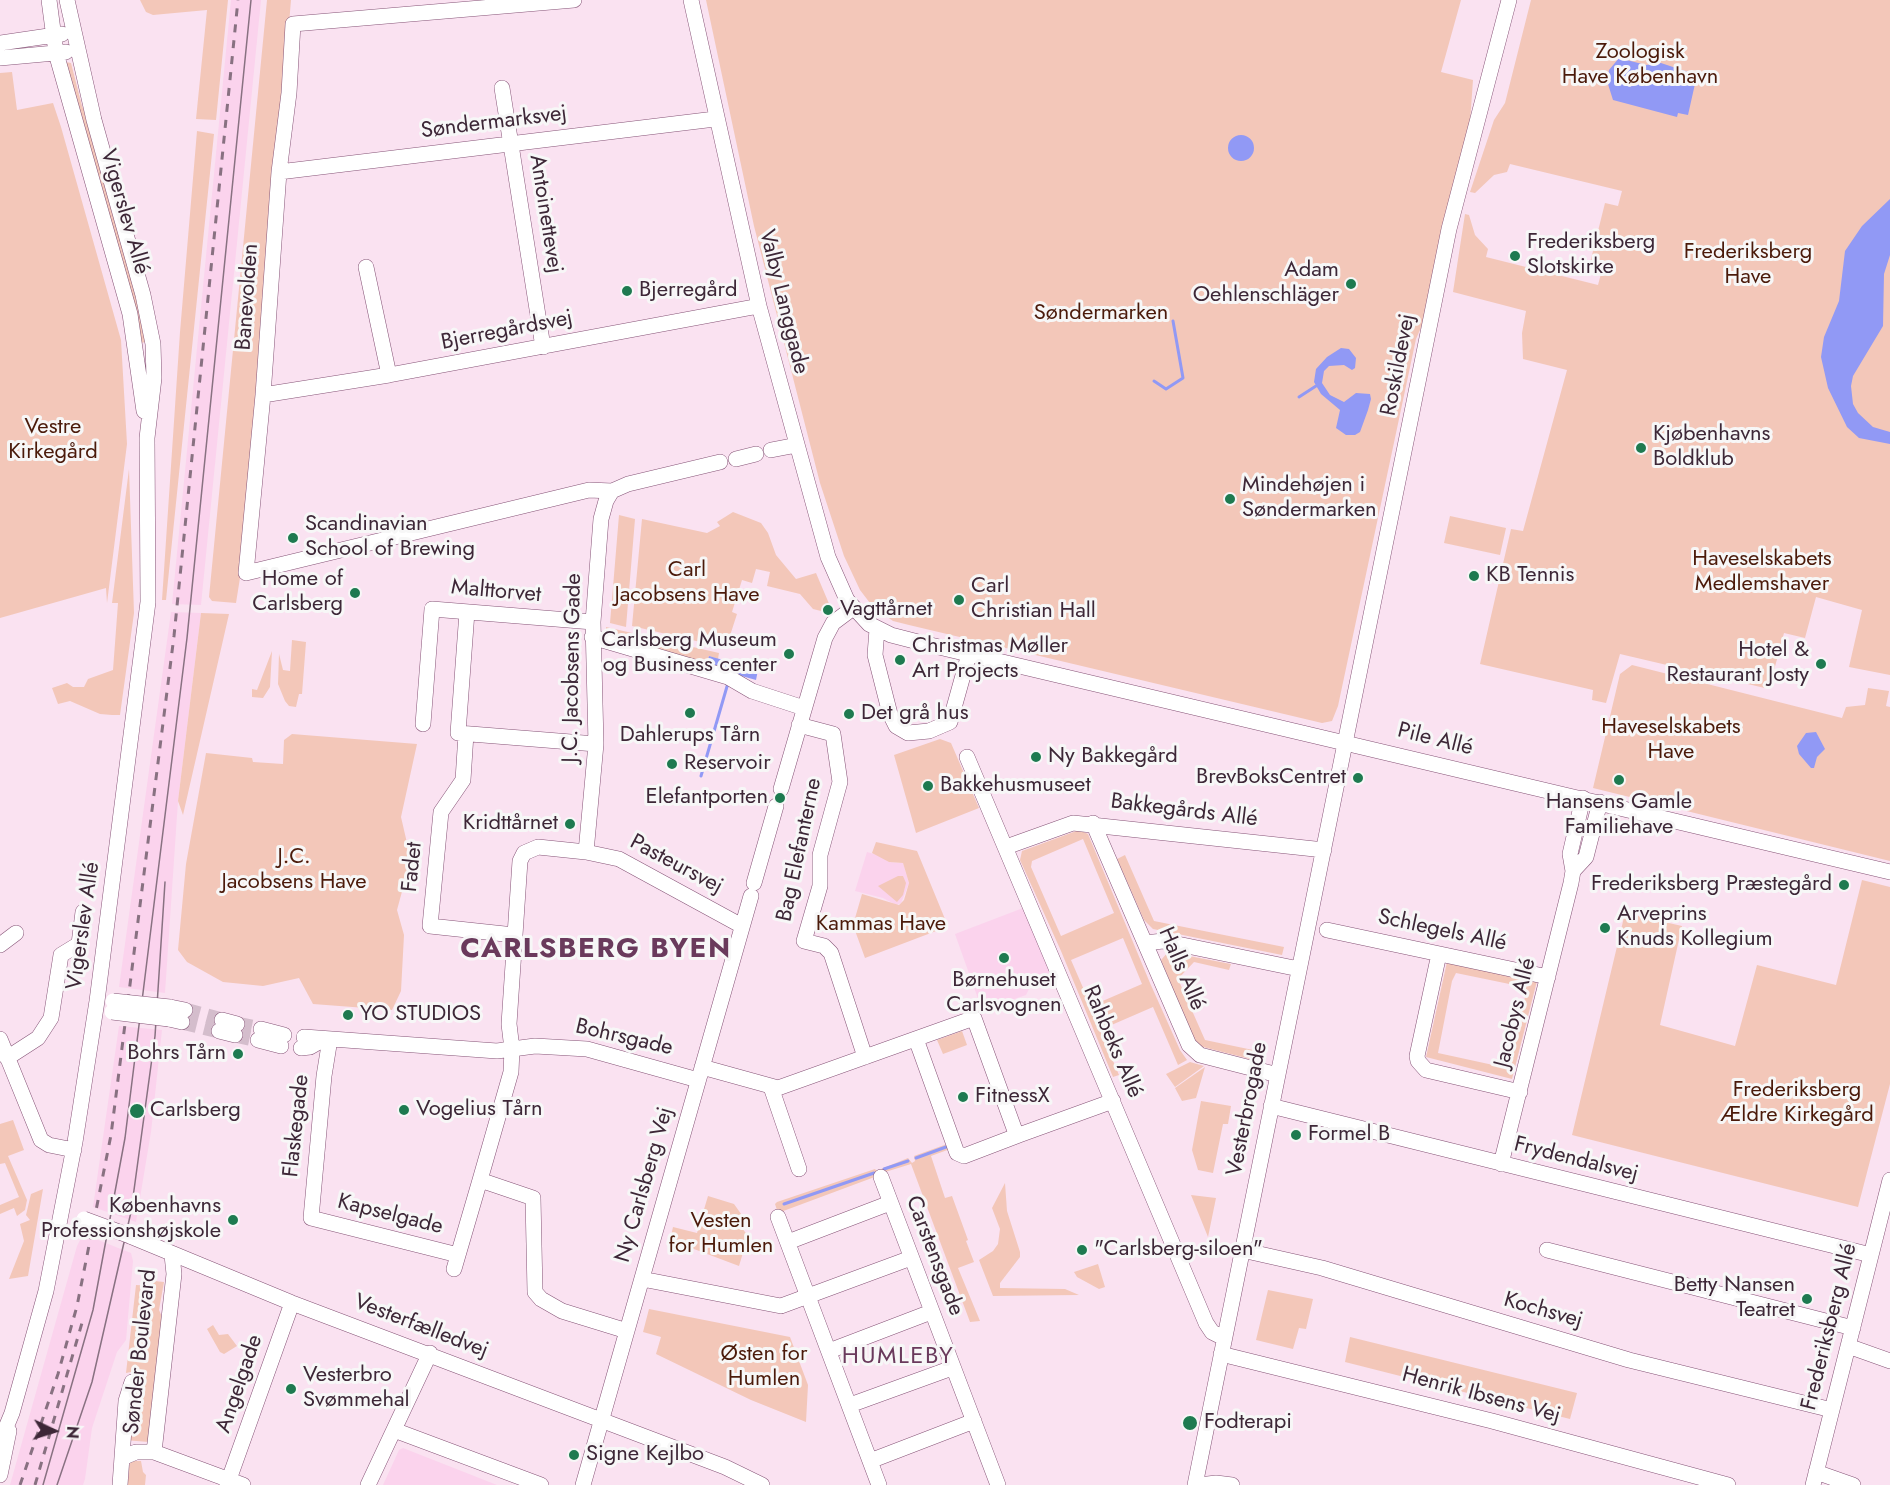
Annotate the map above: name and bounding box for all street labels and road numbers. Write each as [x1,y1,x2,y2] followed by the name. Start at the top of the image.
[419,101,569,145] street label: Søndermarksvej
[94,146,154,278] street label: Vigerslev Allé
[523,153,567,275] street label: Antoinettevej
[752,227,814,377] street label: Valby Langgade
[231,243,265,351] street label: Banevolden
[439,305,575,357] street label: Bjerregårdsvej
[1376,312,1422,418] street label: Roskildevej
[558,573,588,763] street label: J.C. Jacobsens Gade
[450,575,542,609] street label: Malttorvet
[1395,718,1475,762] street label: Pile Allé
[772,776,828,924] street label: Bag Elefanterne
[1109,789,1259,833] street label: Bakkegårds Allé
[625,830,727,900] street label: Pasteursvej
[397,841,429,893] street label: Fadet
[62,860,106,992] street label: Vigerslev Allé
[1375,904,1509,958] street label: Schlegels Allé
[1152,923,1210,1015] street label: Halls Allé
[1490,956,1542,1070] street label: Jacobys Allé
[1077,982,1147,1102] street label: Rahbeks Allé
[573,1014,675,1062] street label: Bohrsgade
[1222,1040,1274,1178] street label: Vesterbrogade
[278,1073,316,1179] street label: Flaskegade
[610,1104,680,1266] street label: Ny Carlsberg Vej
[1511,1132,1641,1188] street label: Frydendalsvej
[335,1189,445,1241] street label: Kapselgade
[899,1192,969,1320] street label: Carstensgade
[1797,1241,1863,1413] street label: Frederiksberg Allé
[119,1268,163,1436] street label: Sønder Boulevard
[1501,1287,1585,1335] street label: Kochsvej
[350,1289,492,1365] street label: Vesterfælledvej
[211,1331,269,1437] street label: Angelgade
[1399,1362,1563,1430] street label: Henrik Ibsens Vej

